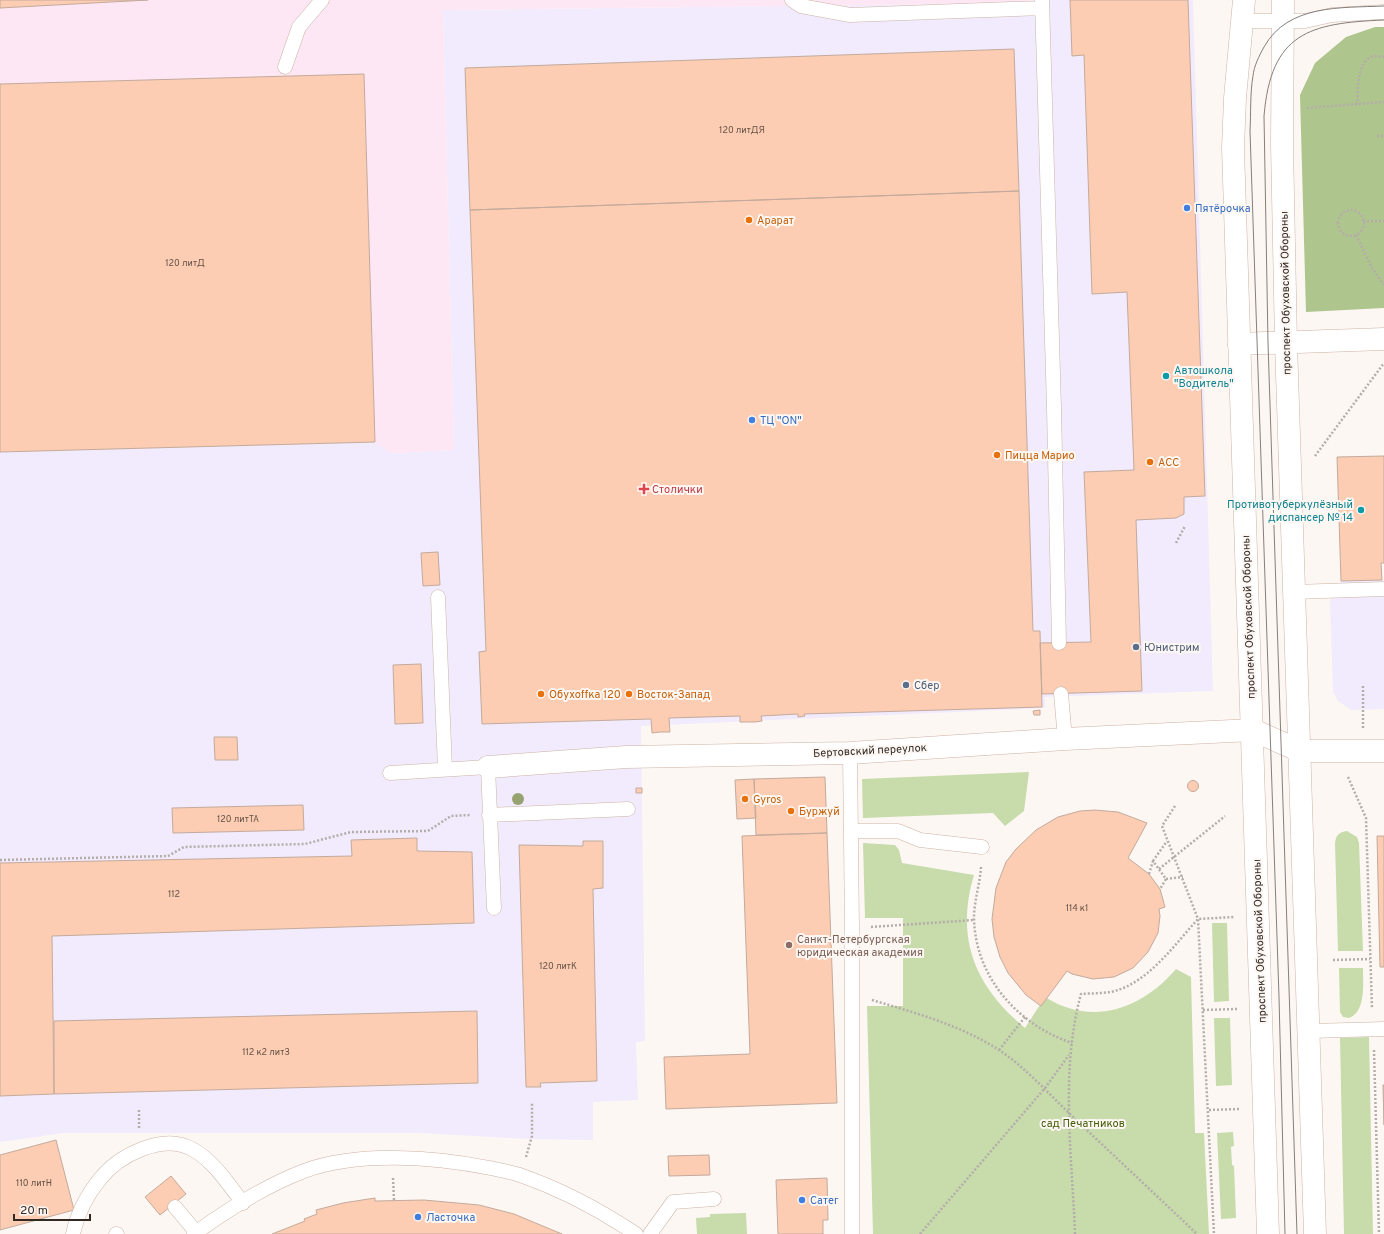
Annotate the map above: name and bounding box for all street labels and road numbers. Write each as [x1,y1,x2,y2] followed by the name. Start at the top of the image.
[1278,211,1294,375] street label: проспект Обуховской Обороны
[1239,535,1259,699] street label: проспект Обуховской Обороны
[813,741,927,761] street label: Бертовский переулок
[1250,859,1270,1023] street label: проспект Обуховской Обороны

